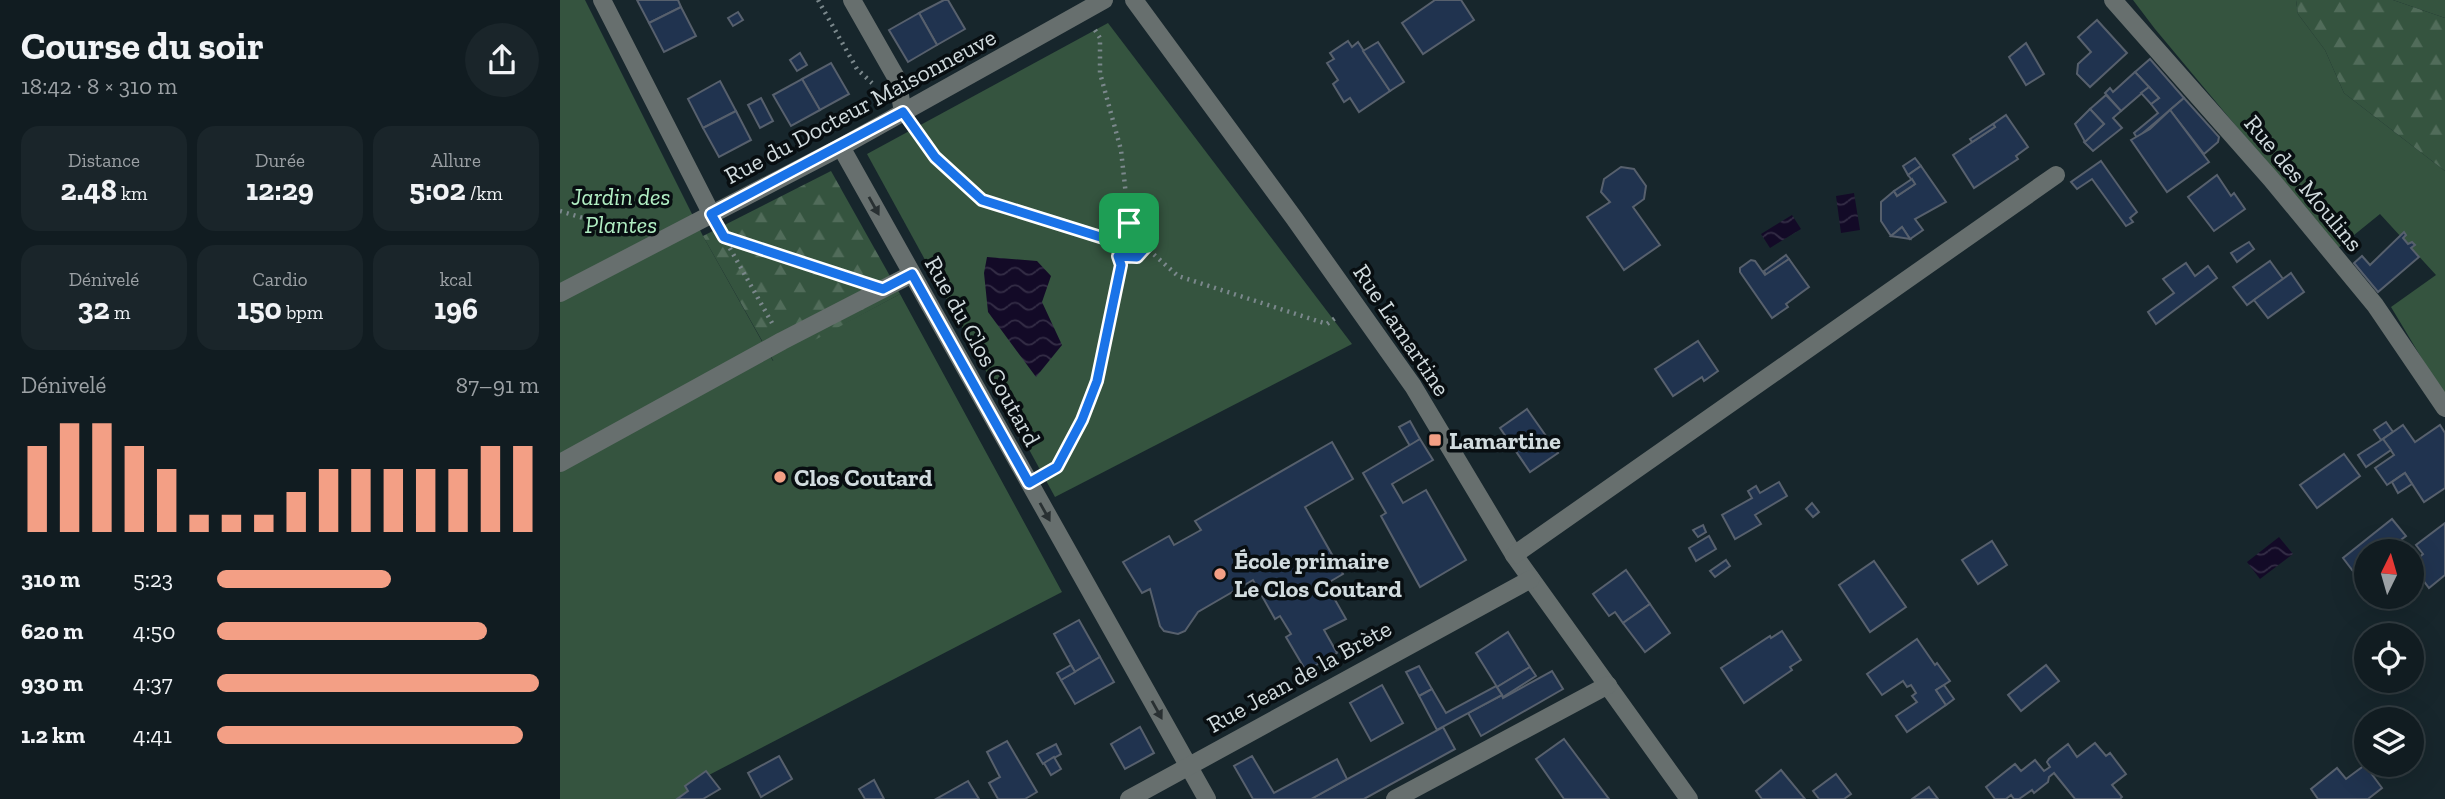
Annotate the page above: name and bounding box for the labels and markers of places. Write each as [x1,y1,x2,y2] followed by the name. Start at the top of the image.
[1099,193,1159,253] pin
[1449,426,1561,455] place label: Lamartine
[1427,432,1443,448] marker: Lamartine
[794,463,933,492] place label: Clos Coutard
[772,469,788,485] marker: Clos Coutard
[1234,546,1402,603] place label: École primaire Le Clos Coutard
[1212,566,1228,582] marker: École primaire Le Clos Coutard

